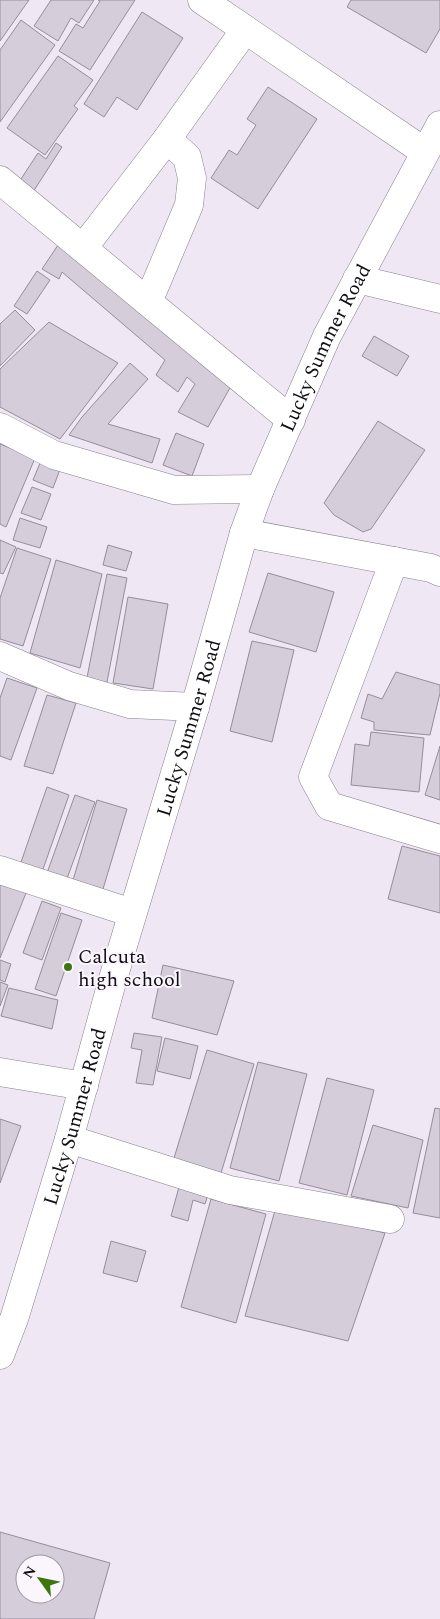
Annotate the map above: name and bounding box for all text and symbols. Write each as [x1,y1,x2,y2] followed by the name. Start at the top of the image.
[273,259,379,437] street label: Lucky Summer Road
[149,636,229,820] street label: Lucky Summer Road
[78,942,181,995] place label: Calcuta high school
[62,961,74,973] marker: Calcuta high school
[36,1025,115,1209] street label: Lucky Summer Road
[15,1554,65,1604] north arrow
[18,1562,41,1583] text: N

